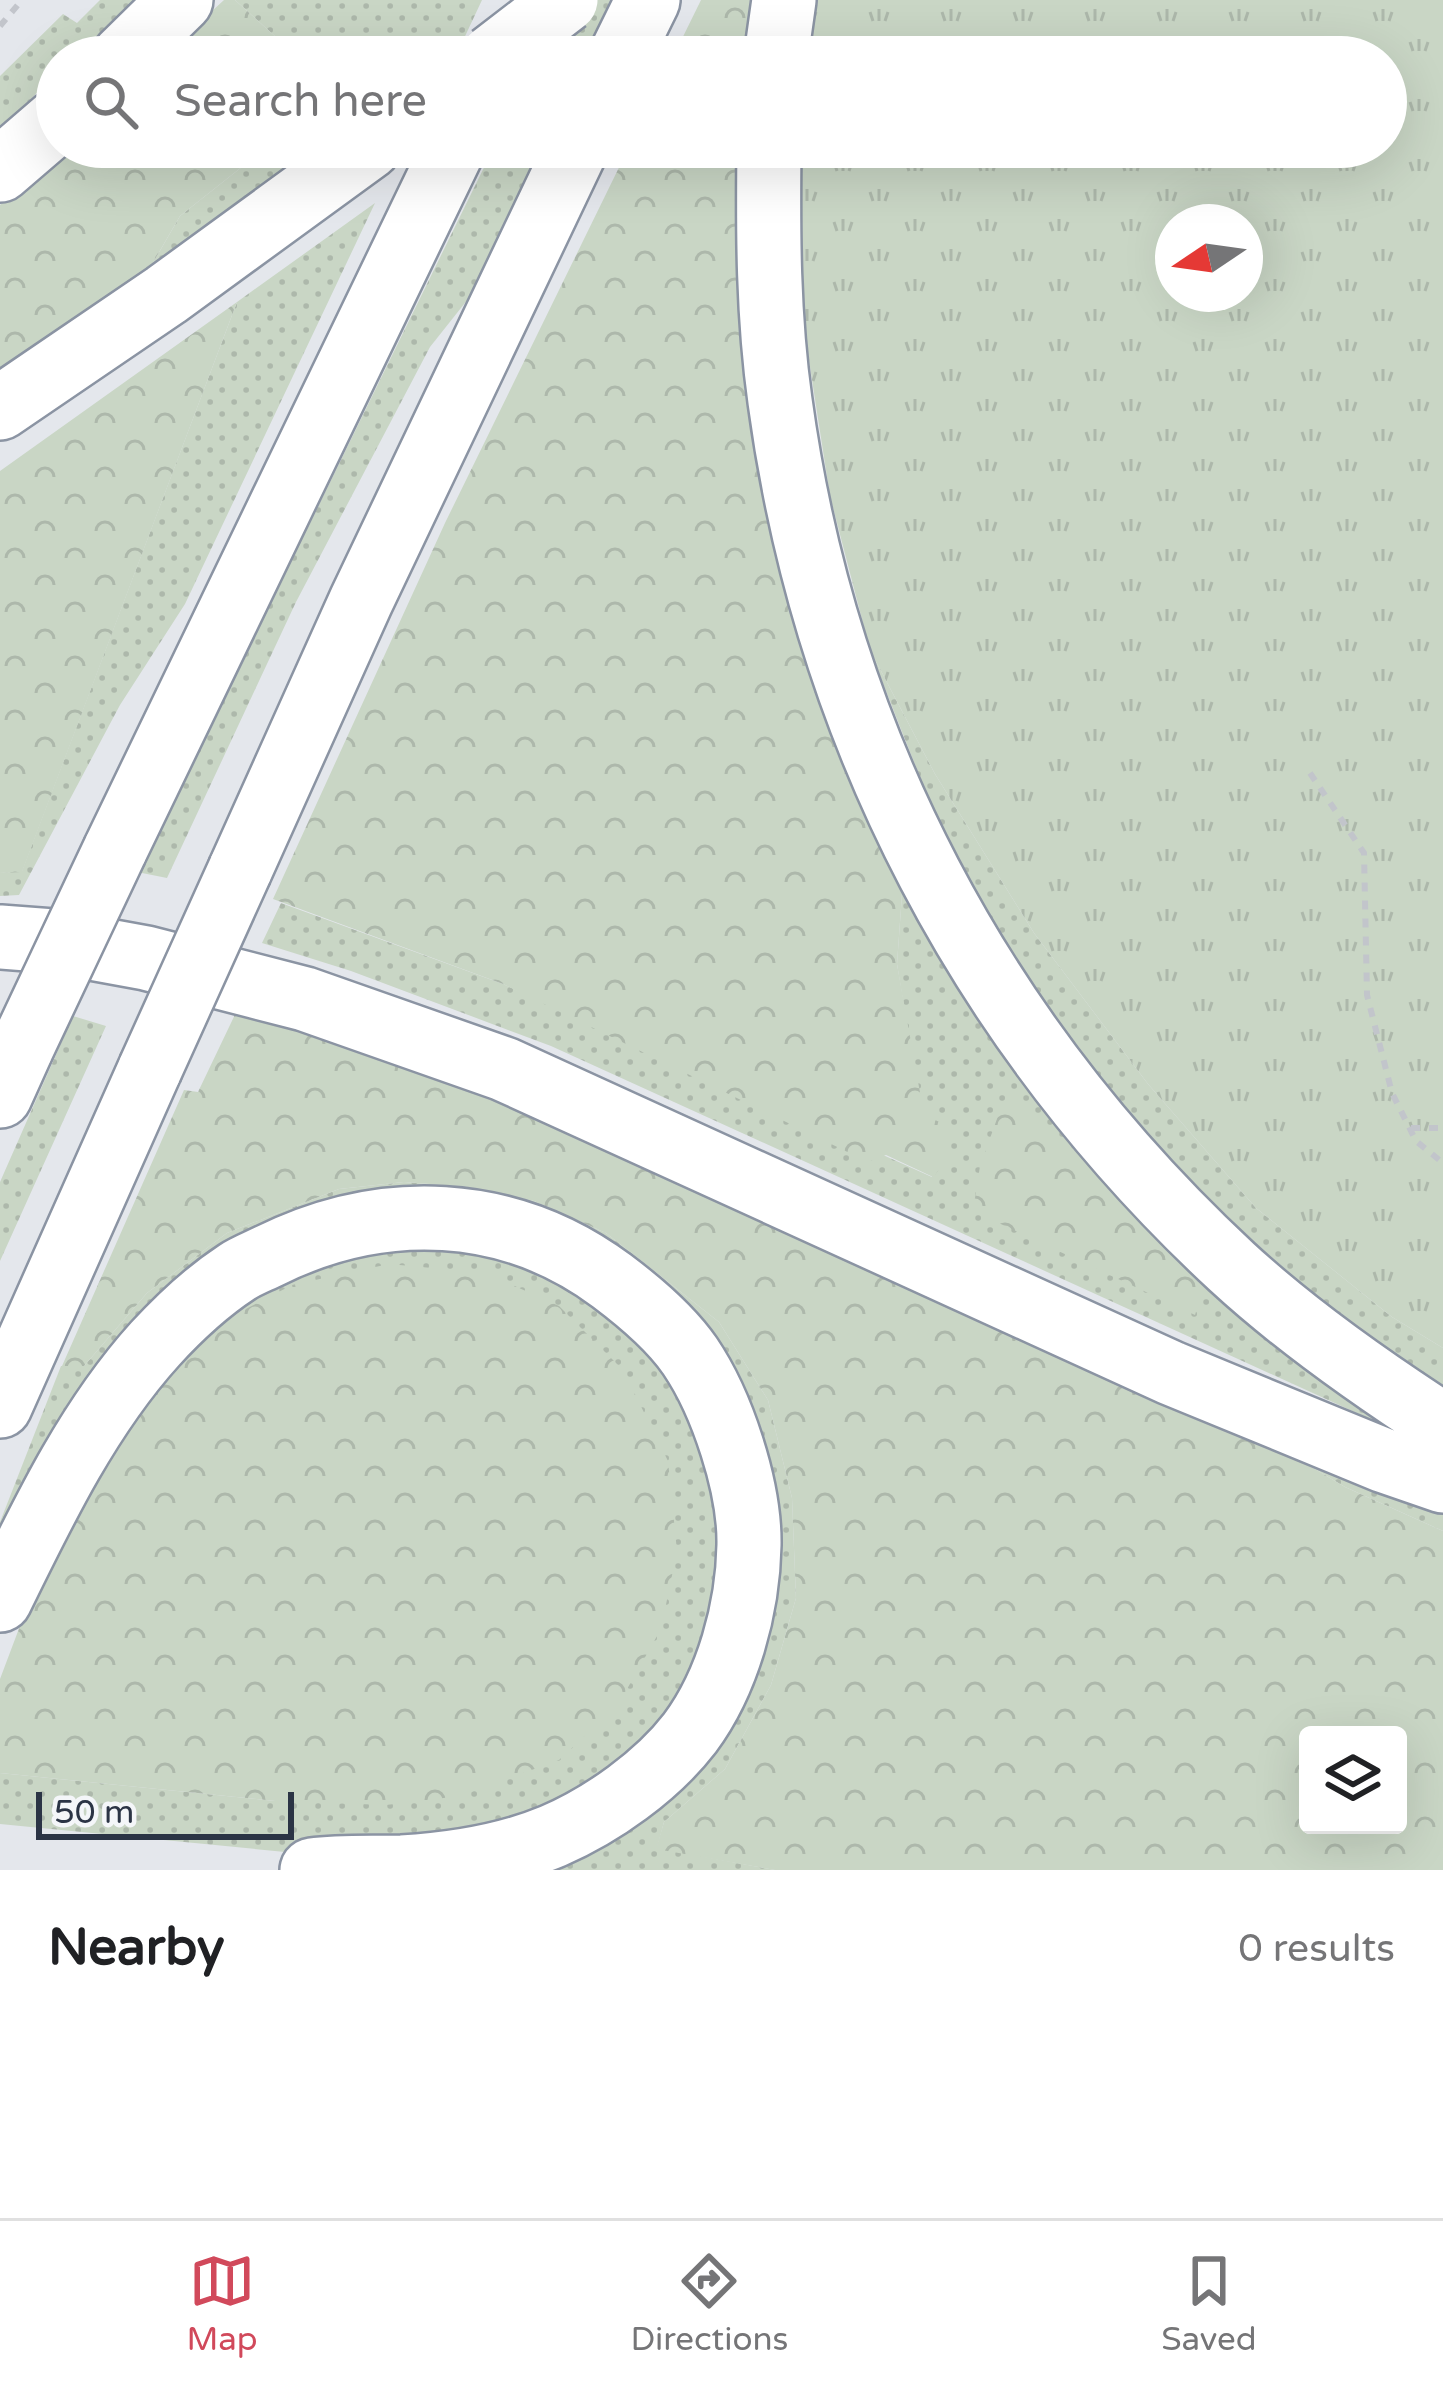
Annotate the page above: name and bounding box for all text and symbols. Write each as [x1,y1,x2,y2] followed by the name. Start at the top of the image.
[36,36,1407,168] search box
[78,69,144,135] icon: search
[174,75,427,129] text: Search here
[1155,204,1263,312] north arrow
[1299,1726,1407,1834] map controls
[1299,1726,1407,1834] button: layers
[36,1786,294,1839] scale bar
[54,1793,134,1832] text: 50 m
[48,1917,225,1979] text: Nearby
[1238,1925,1395,1972] text: 0 results
[186,2248,258,2359] tab: Map
[630,2248,788,2359] tab: Directions
[1161,2248,1257,2359] tab: Saved

